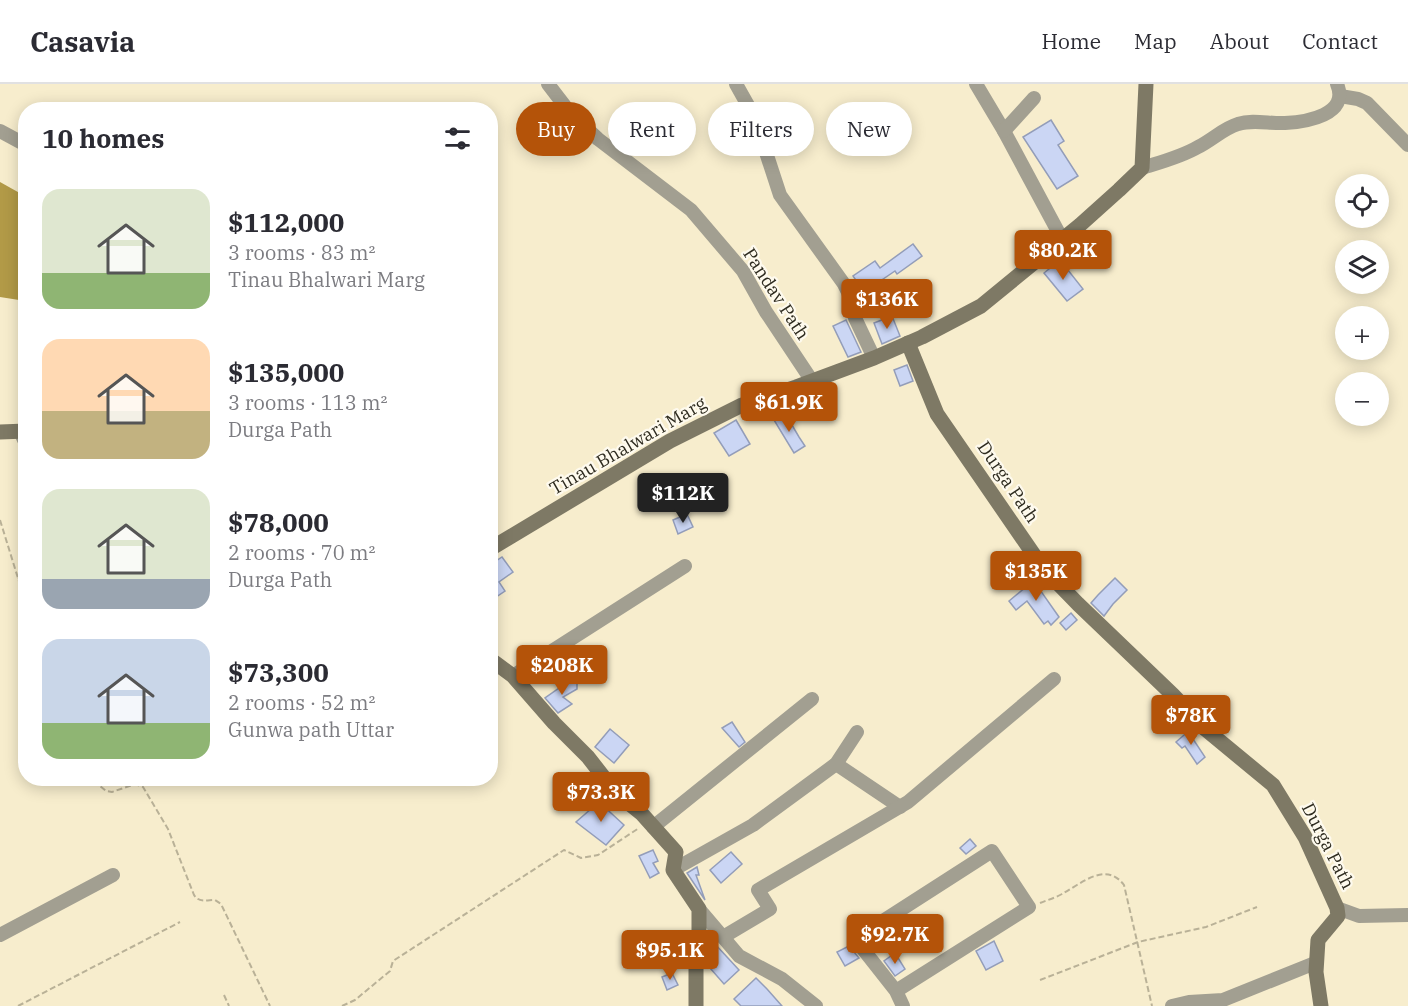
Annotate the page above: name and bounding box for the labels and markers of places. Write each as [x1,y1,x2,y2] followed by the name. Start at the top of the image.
[1014,230,1112,281] pin: $80.2K
[845,279,929,330] pin: $136K
[740,382,838,433] pin: $61.9K
[641,473,725,524] pin: $112K
[994,551,1078,602] pin: $135K
[520,645,604,696] pin: $208K
[1155,695,1227,746] pin: $78K
[552,772,650,823] pin: $73.3K
[846,914,944,965] pin: $92.7K
[621,930,719,981] pin: $95.1K

